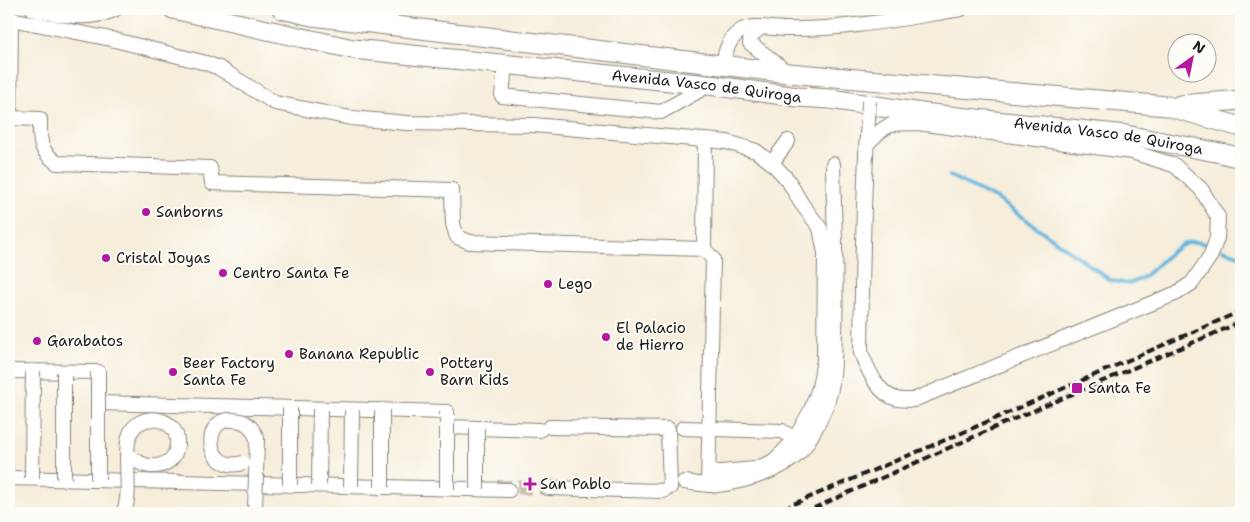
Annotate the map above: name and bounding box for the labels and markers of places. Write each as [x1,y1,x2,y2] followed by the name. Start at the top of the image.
[156,202,224,222] place label: Sanborns
[140,206,152,218] marker: Sanborns
[116,248,211,268] place label: Cristal Joyas
[100,252,112,264] marker: Cristal Joyas
[233,263,350,283] place label: Centro Santa Fe
[217,267,229,279] marker: Centro Santa Fe
[558,274,592,294] place label: Lego
[542,278,554,290] marker: Lego
[616,318,686,355] place label: El Palacio de Hierro
[47,331,123,351] place label: Garabatos
[600,331,612,343] marker: El Palacio de Hierro
[31,335,43,347] marker: Garabatos
[299,344,419,364] place label: Banana Republic
[283,348,295,360] marker: Banana Republic
[183,353,275,390] place label: Beer Factory Santa Fe
[440,353,509,390] place label: Pottery Barn Kids
[167,366,179,378] marker: Beer Factory Santa Fe
[424,366,436,378] marker: Pottery Barn Kids
[1088,378,1151,398] place label: Santa Fe
[1070,381,1084,395] marker: Santa Fe
[540,474,611,494] place label: San Pablo
[524,478,536,490] marker: San Pablo

